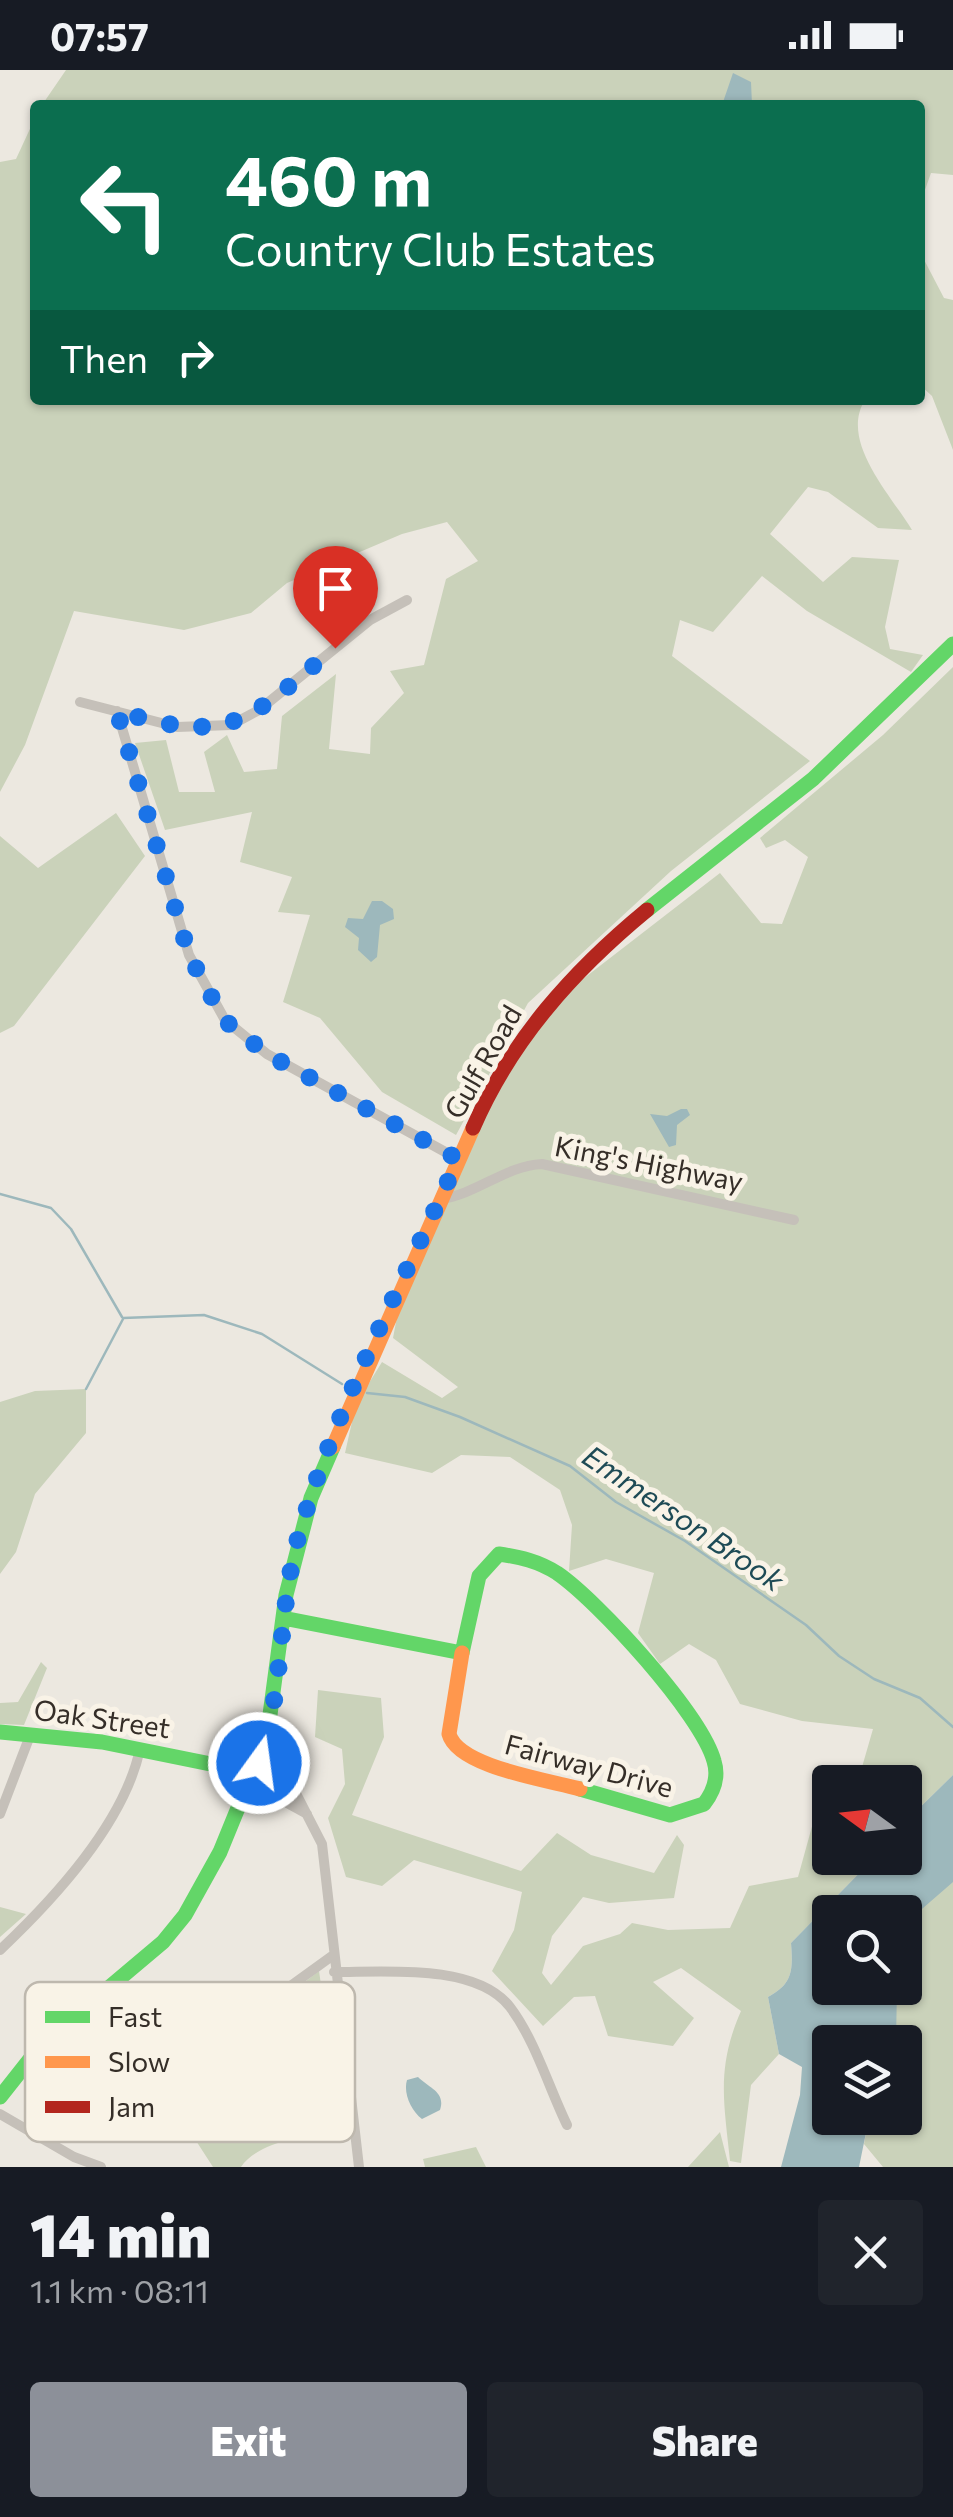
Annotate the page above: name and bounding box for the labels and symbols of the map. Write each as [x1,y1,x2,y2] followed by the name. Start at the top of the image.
[293,546,378,649] pin
[436,999,528,1124] street label: Gulf Road
[552,1128,746,1198] street label: King's Highway
[577,1436,793,1598] water label: Emmerson Brook
[32,1692,172,1744] street label: Oak Street
[207,1711,311,1815] position arrow
[502,1726,677,1804] street label: Fairway Drive
[812,1765,922,1875] north arrow
[25,1982,355,2142] legend
[108,1999,162,2033] text: Fast
[108,2044,170,2078] text: Slow
[108,2089,155,2123] text: Jam

